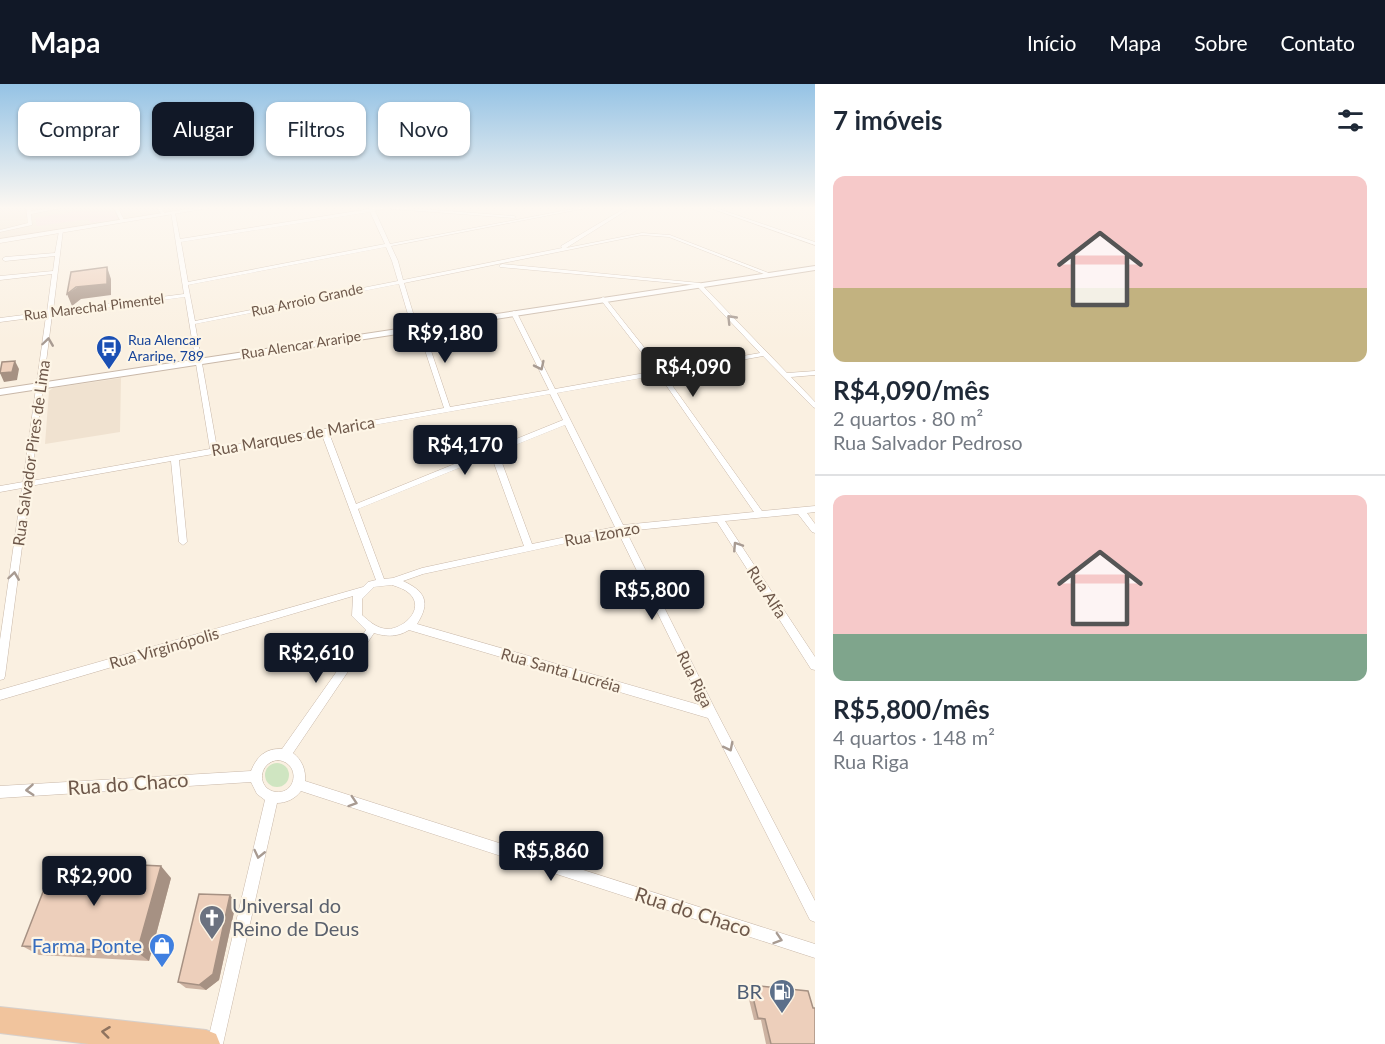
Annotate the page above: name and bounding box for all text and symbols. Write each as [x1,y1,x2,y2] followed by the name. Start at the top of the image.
[30,25,100,59] text: Mapa
[1027,30,1076,55] text: Início
[1109,30,1161,55] text: Mapa
[1194,30,1247,55] text: Sobre
[1280,30,1355,55] text: Contato
[18,102,140,156] chip: Comprar
[152,102,254,156] chip: Alugar
[266,102,366,156] chip: Filtros
[378,102,470,156] chip: Novo
[833,104,943,136] text: 7 imóveis
[1334,104,1367,137] icon: filters
[1046,215,1154,323] icon: home
[250,279,364,320] street label: Rua Arroio Grande
[23,289,165,324] street label: Rua Marechal Pimentel
[390,313,500,364] pin: R$9,180
[727,316,738,326] one-way arrow
[407,320,483,344] text: R$9,180
[240,327,362,362] street label: Rua Alencar Araripe
[128,331,204,364] place label: Rua Alencar Araripe, 789
[94,333,124,371] bus stop icon: Rua Alencar Araripe, 789
[41,337,53,346] one-way arrow
[638,347,748,398] pin: R$4,090
[655,354,731,378] text: R$4,090
[8,359,53,547] street label: Rua Salvador Pires de Lima
[532,359,544,370] one-way arrow
[833,374,990,406] text: R$4,090/mês
[833,406,983,430] text: 2 quartos · 80 m²
[210,412,376,459] street label: Rua Marques de Marica
[410,425,520,476] pin: R$4,170
[833,430,1023,454] text: Rua Salvador Pedroso
[427,432,503,456] text: R$4,170
[563,518,641,549] street label: Rua Izonzo
[1046,534,1154,642] icon: home
[733,542,745,552] one-way arrow
[744,562,791,621] street label: Rua Alfa
[597,570,707,621] pin: R$5,800
[7,572,19,581] one-way arrow
[614,577,690,601] text: R$5,800
[107,623,221,672] street label: Rua Virginópolis
[261,633,371,684] pin: R$2,610
[278,640,354,664] text: R$2,610
[499,643,623,696] street label: Rua Santa Lucréia
[674,647,717,710] street label: Rua Riga
[833,693,990,725] text: R$5,800/mês
[833,725,995,749] text: 4 quartos · 148 m²
[722,741,733,752] one-way arrow
[833,749,909,773] text: Rua Riga
[67,767,189,799] street label: Rua do Chaco
[25,784,34,797] one-way arrow
[347,795,358,807] one-way arrow
[496,831,606,882] pin: R$5,860
[513,838,589,862] text: R$5,860
[253,848,266,858] one-way arrow
[39,856,149,907] pin: R$2,900
[56,863,132,887] text: R$2,900
[632,881,755,941] street label: Rua do Chaco
[232,893,359,940] place label: Universal do Reino de Deus
[197,903,227,941] church icon: Universal do Reino de Deus
[147,931,177,969] shop icon: Farma Ponte
[772,932,783,945] one-way arrow
[32,933,142,957] place label: Farma Ponte
[767,977,797,1015] fuel station icon: BR
[737,979,762,1003] place label: BR
[102,1026,111,1039] one-way arrow

